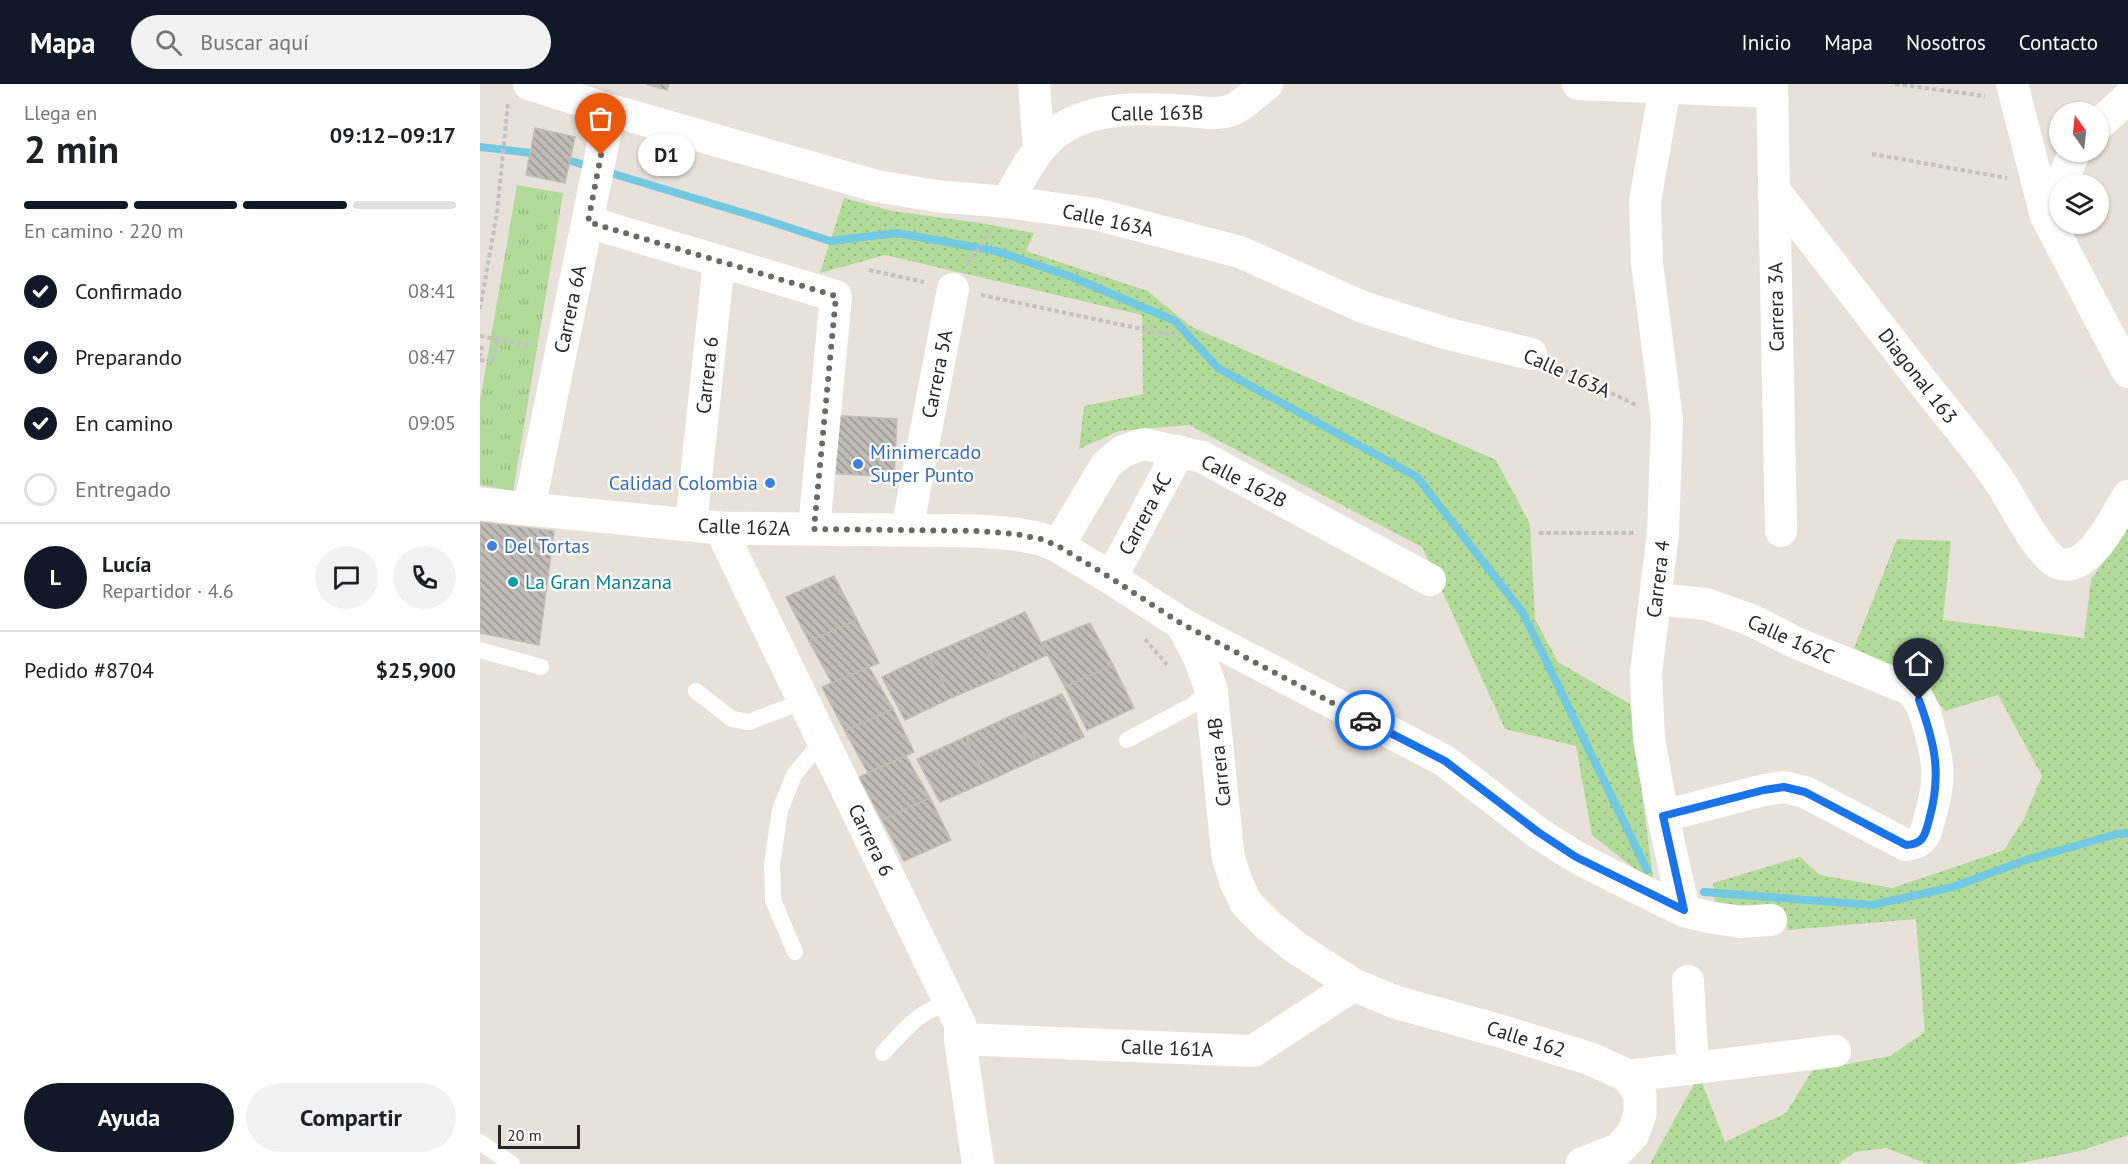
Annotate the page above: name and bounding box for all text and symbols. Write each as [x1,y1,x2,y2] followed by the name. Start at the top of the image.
[131,15,551,69] search box
[30,24,95,61] text: Mapa
[152,26,185,59] icon: search
[200,28,309,56] text: Buscar aquí
[1742,29,1791,56] text: Inicio
[1824,29,1873,56] text: Mapa
[1906,29,1986,56] text: Nosotros
[2019,29,2098,56] text: Contacto
[575,93,626,155] pin
[1110,99,1204,127] street label: Calle 163B
[24,100,97,126] text: Llega en
[584,102,617,135] icon: bag
[2049,102,2109,162] north arrow
[2049,102,2109,234] map controls
[330,121,456,149] text: 09:12–09:17
[24,123,119,174] text: 2 min
[637,134,694,176] callout: D1
[654,142,679,168] text: D1
[2049,174,2109,234] button: layers
[1060,198,1156,242] street label: Calle 163A
[24,218,184,244] text: En camino · 220 m
[548,262,592,355] street label: Carrera 6A
[1762,262,1790,352] street label: Carrera 3A
[24,275,57,308] icon: check
[75,277,182,305] text: Confirmado
[408,278,456,304] text: 08:41
[1872,323,1964,429] street label: Diagonal 163
[916,327,958,420] street label: Carrera 5A
[690,335,724,415] street label: Carrera 6
[24,341,57,374] icon: check
[1519,342,1615,404] street label: Calle 163A
[75,343,182,371] text: Preparando
[408,344,456,370] text: 08:47
[24,407,57,440] icon: check
[75,409,173,437] text: En camino
[408,410,456,436] text: 09:05
[870,439,981,488] place label: Minimercado Super Punto
[1197,448,1291,514] street label: Calle 162B
[851,457,865,471] marker: Minimercado Super Punto
[1113,469,1177,559] street label: Carrera 4C
[609,470,758,496] place label: Calidad Colombia
[75,475,171,503] text: Entregado
[763,476,777,490] marker: Calidad Colombia
[697,512,791,542] street label: Calle 162A
[504,533,590,559] place label: Del Tortas
[485,539,499,553] marker: Del Tortas
[1640,539,1676,619] street label: Carrera 4
[315,546,378,609] button: chat
[393,546,456,609] button: phone
[102,550,152,578] text: Lucía
[50,563,61,591] text: L
[525,569,672,595] place label: La Gran Manzana
[506,575,520,589] marker: La Gran Manzana
[102,578,234,604] text: Repartidor · 4.6
[1744,608,1838,670] street label: Calle 162C
[1893,638,1944,700] pin
[1902,647,1935,680] icon: home
[24,656,154,684] text: Pedido #8704
[376,656,456,684] text: $25,900
[1335,690,1395,750] courier
[1349,704,1382,737] icon: car
[1201,716,1237,808] street label: Carrera 4B
[842,799,900,881] street label: Carrera 6
[1484,1015,1568,1063] street label: Calle 162
[1120,1033,1214,1063] street label: Calle 161A
[24,1083,234,1152] button: Ayuda
[246,1083,456,1152] button: Compartir
[498,1122,580,1150] scale bar
[507,1125,542,1145] text: 20 m

